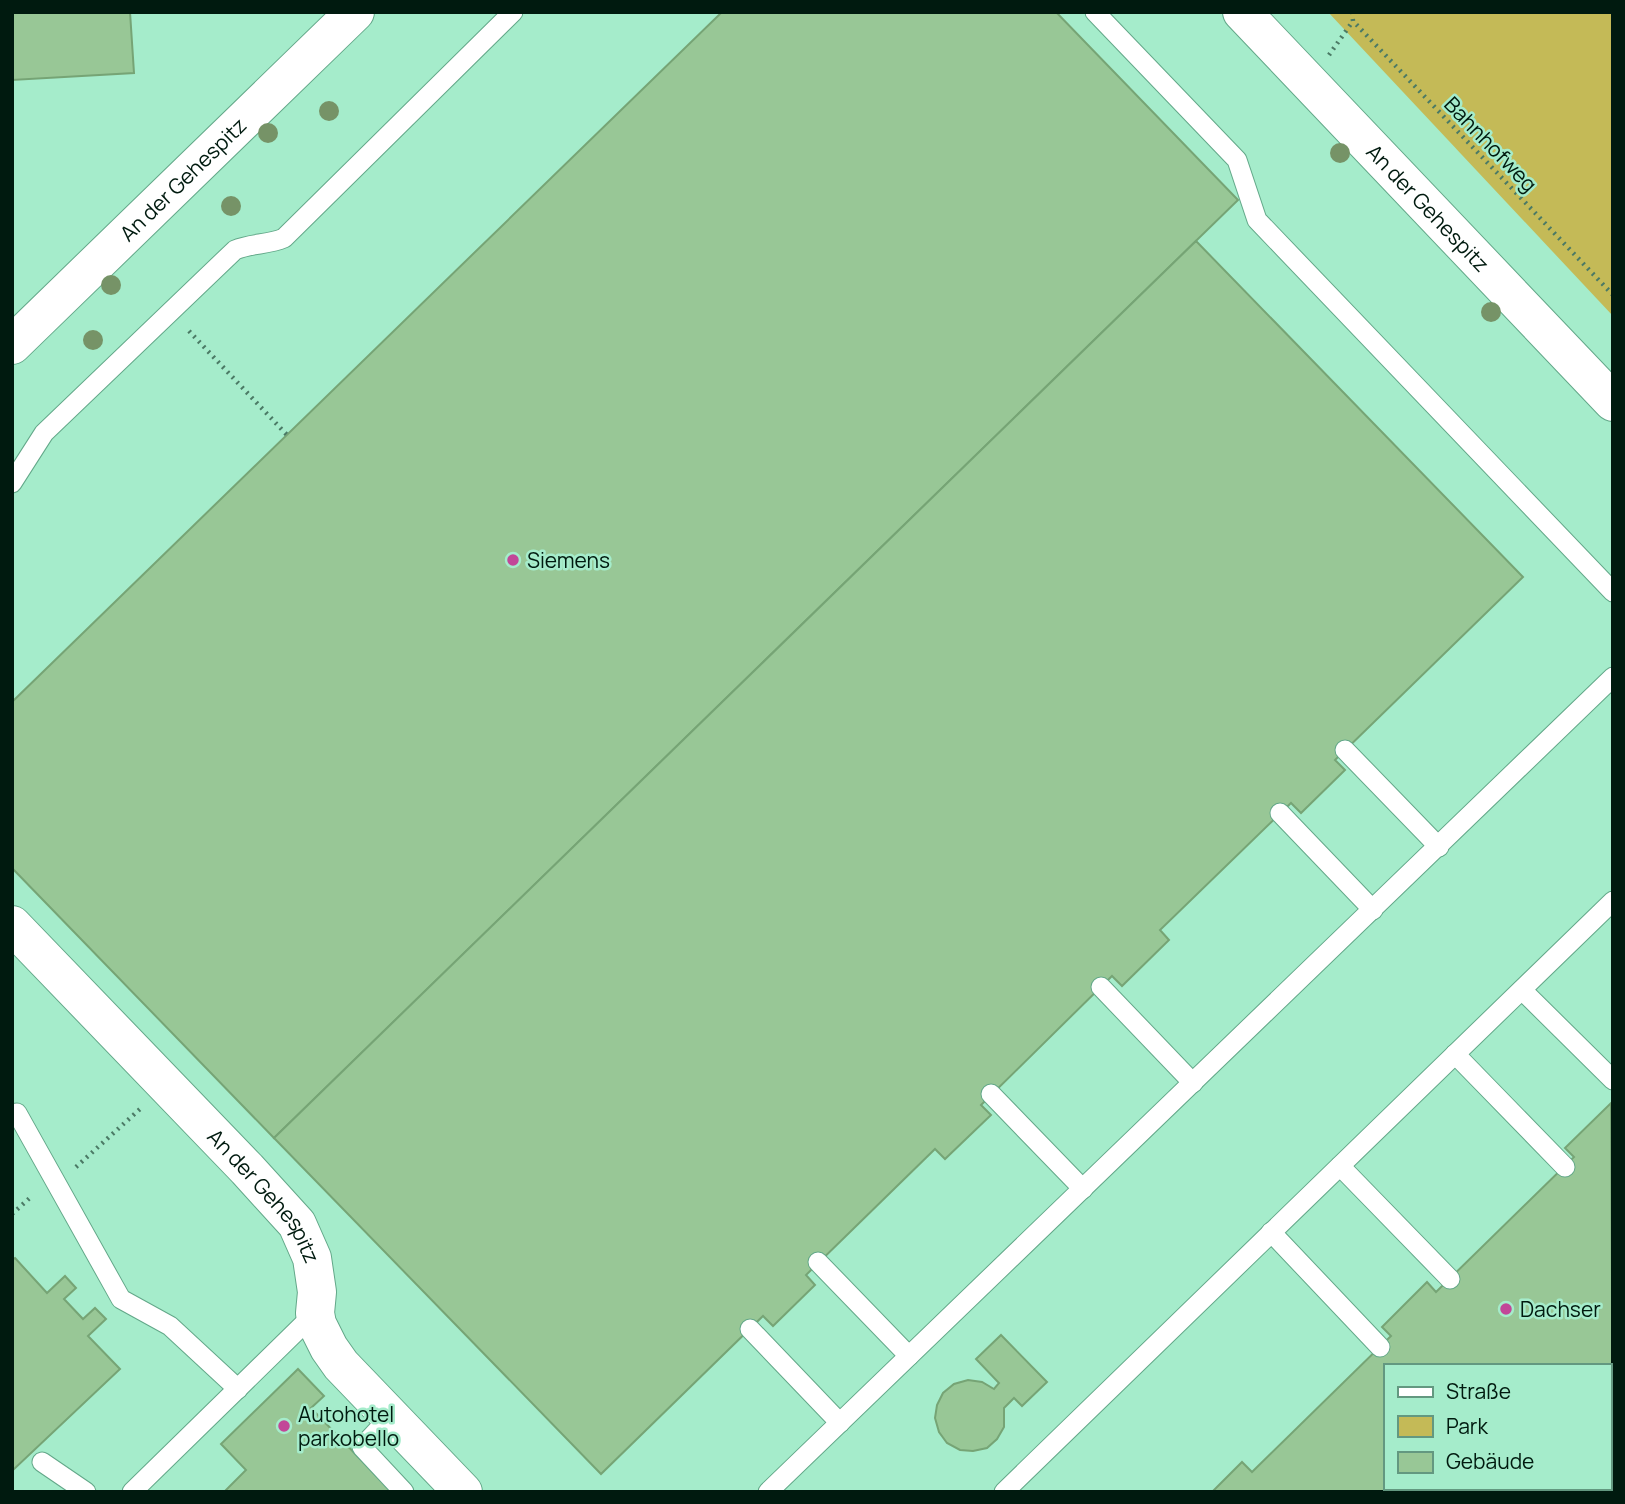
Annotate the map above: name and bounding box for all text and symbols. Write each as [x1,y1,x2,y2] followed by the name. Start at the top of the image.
[1438,90,1544,198] street label: Bahnhofweg
[113,111,252,247] street label: An der Gehespitz
[1361,138,1496,278] street label: An der Gehespitz
[527,546,610,574] place label: Siemens
[505,552,521,568] marker: Siemens
[202,1123,326,1267] street label: An der Gehespitz
[1520,1295,1601,1323] place label: Dachser
[1498,1301,1514,1317] marker: Dachser
[1384,1364,1611,1490] legend
[1446,1377,1511,1405] text: Straße
[298,1400,399,1452] place label: Autohotel parkobello
[1446,1412,1488,1440] text: Park
[276,1418,292,1434] marker: Autohotel parkobello
[1446,1447,1534,1475] text: Gebäude

